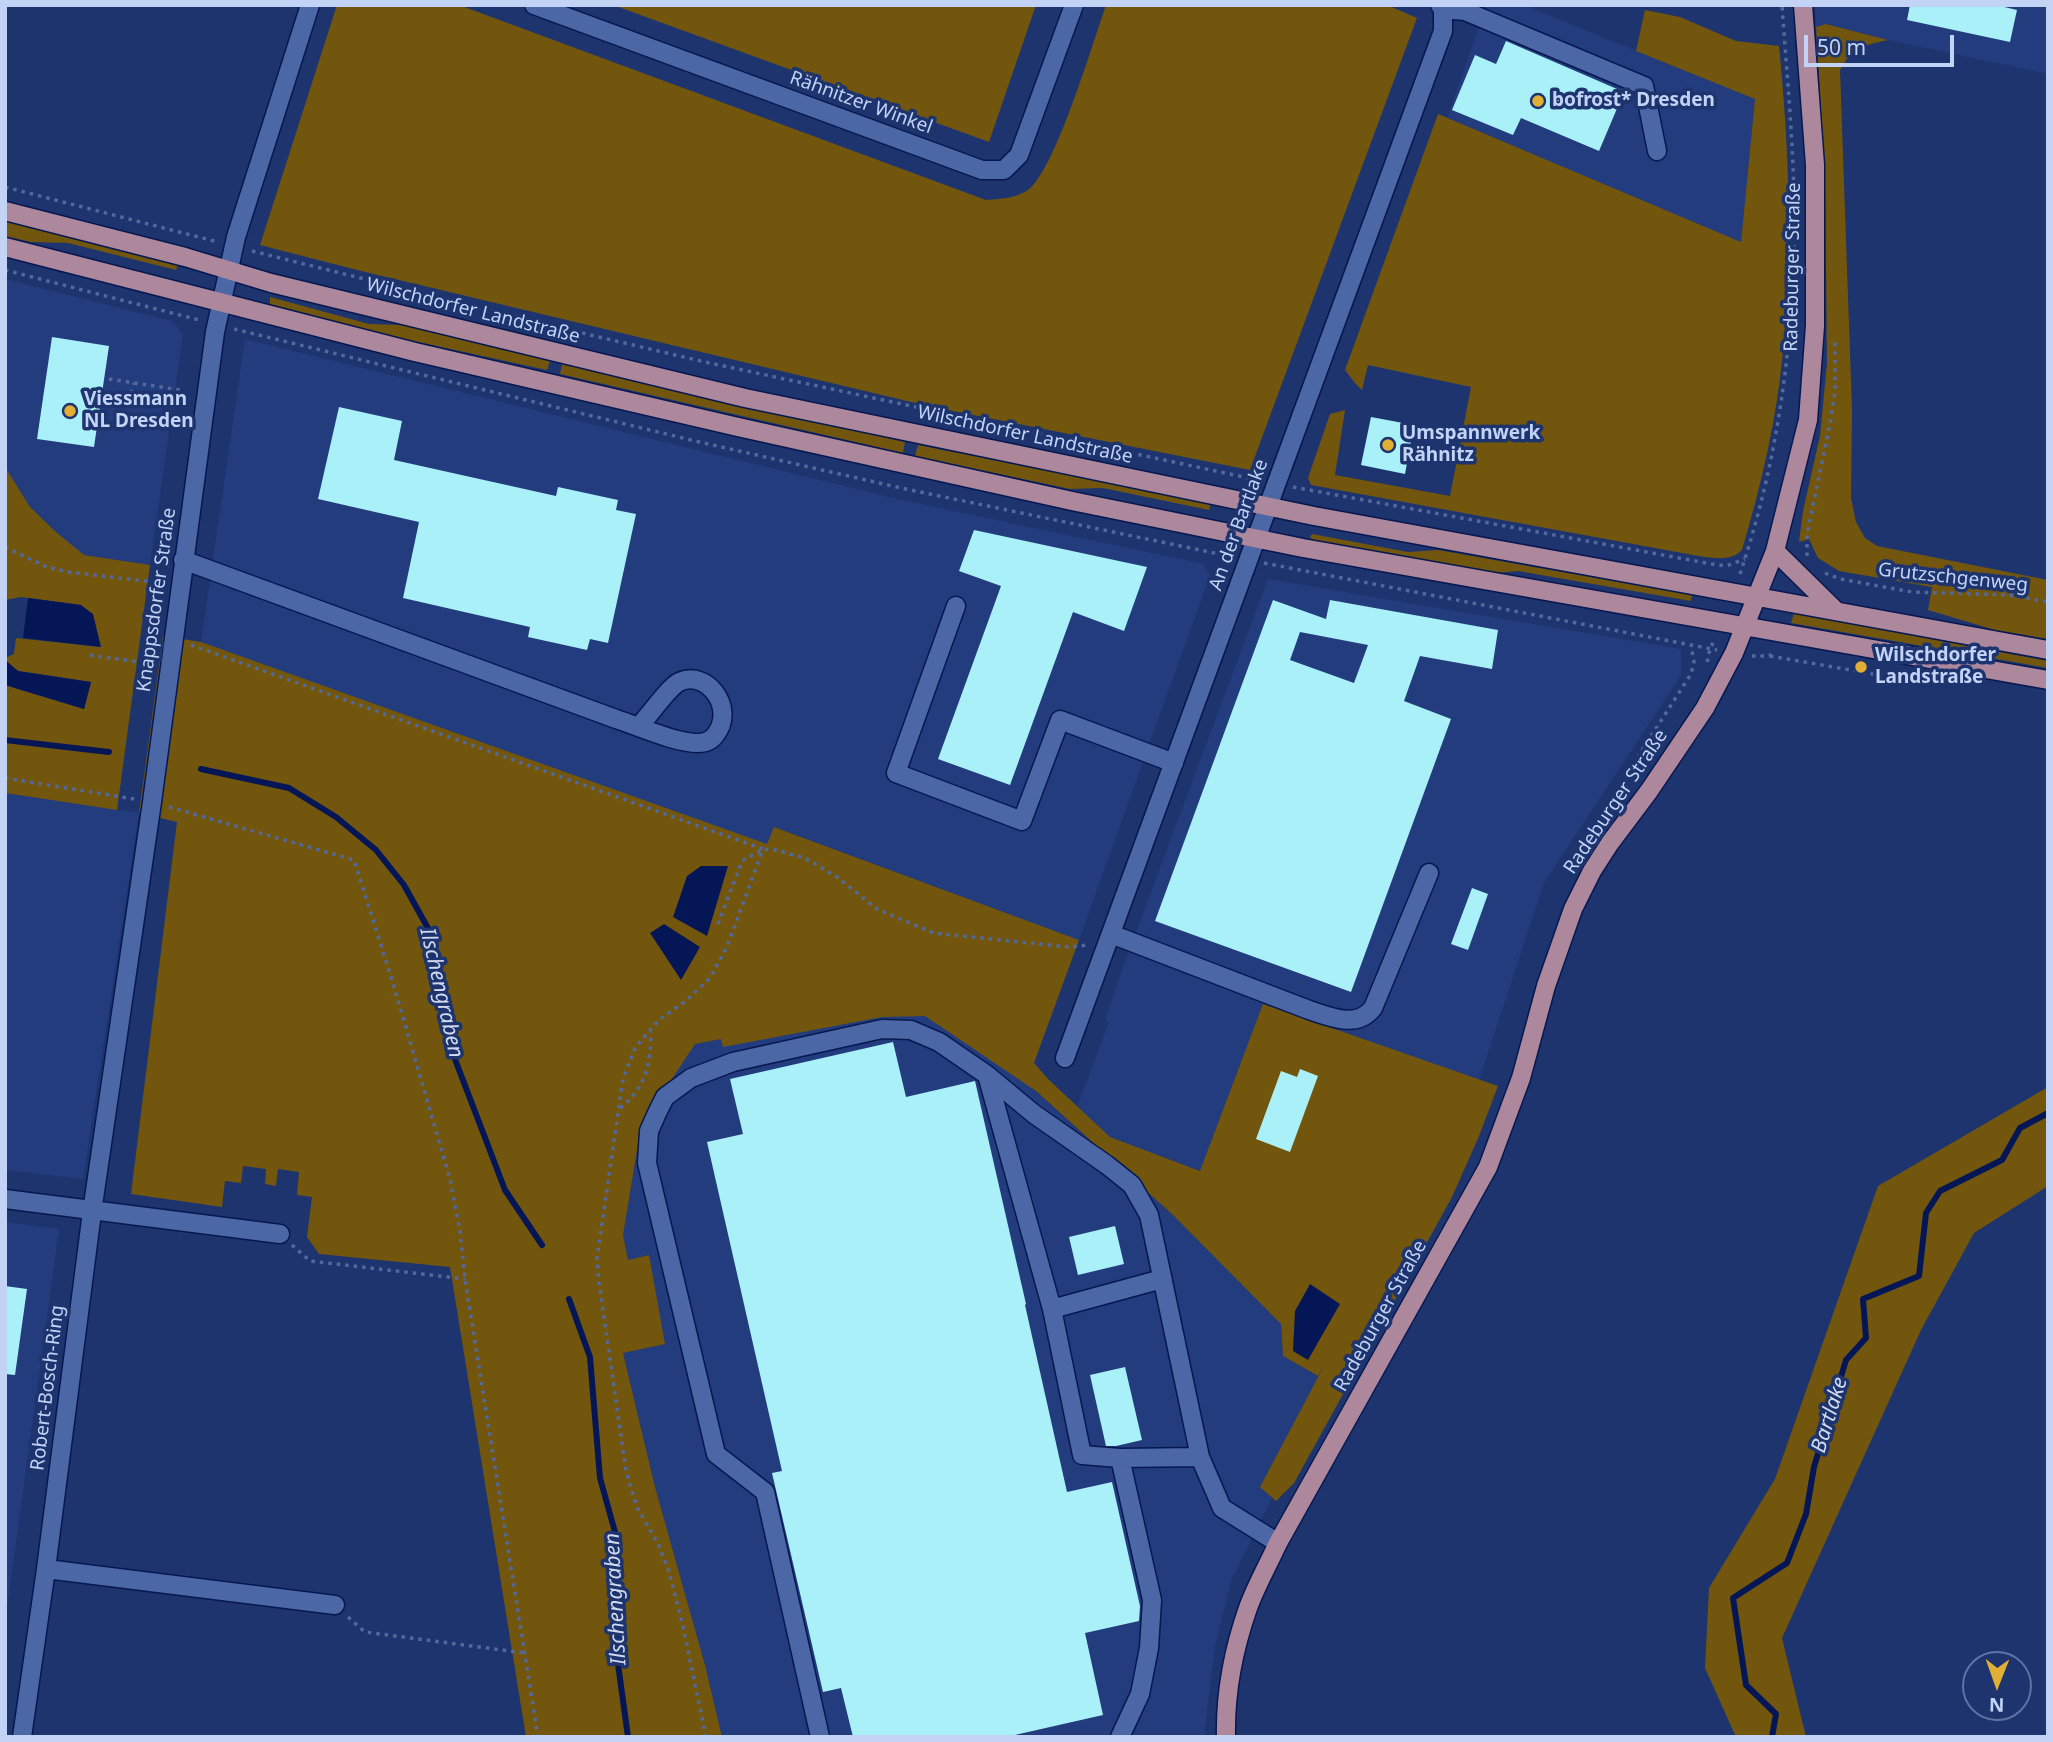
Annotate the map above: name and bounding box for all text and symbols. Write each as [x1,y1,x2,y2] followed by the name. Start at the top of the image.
[1808,21,1958,65] scale bar
[1817,33,1866,61] text: 50 m
[787,67,935,139] street label: Rähnitzer Winkel
[1552,90,1715,112] place label: bofrost* Dresden
[1530,93,1546,109] marker: bofrost* Dresden
[1780,182,1806,352] street label: Radeburger Straße
[364,273,582,349] street label: Wilschdorfer Landstraße
[84,389,194,433] place label: Viessmann NL Dresden
[915,401,1135,469] street label: Wilschdorfer Landstraße
[62,403,78,419] marker: Viessmann NL Dresden
[1402,423,1540,467] place label: Umspannwerk Rähnitz
[1380,437,1396,453] marker: Umspannwerk Rähnitz
[1205,456,1273,594] street label: An der Bartlake
[133,506,181,694] street label: Knappsdorfer Straße
[1877,559,2029,597] street label: Grutzschgenweg
[1875,645,1996,689] place label: Wilschdorfer Landstraße
[1853,659,1869,675] marker: Wilschdorfer Landstraße
[1559,725,1673,879] street label: Radeburger Straße
[414,926,468,1060] water label: Ilschengraben
[1330,1236,1432,1396] street label: Radeburger Straße
[27,1304,69,1472] street label: Robert-Bosch-Ring
[1807,1374,1853,1456] water label: Bartlake
[600,1532,632,1666] water label: Ilschengraben
[1962,1651,2032,1721] north arrow
[1989,1692,2005,1718] text: N

